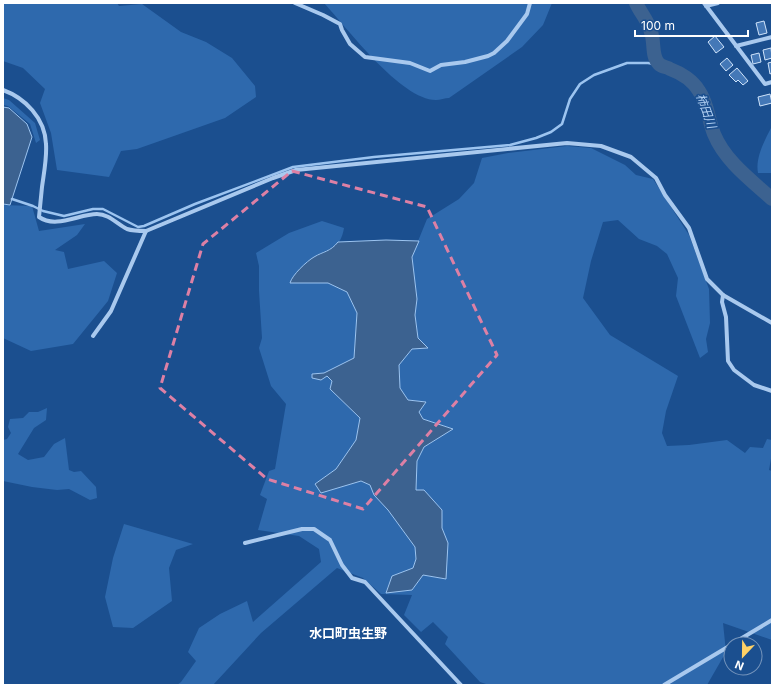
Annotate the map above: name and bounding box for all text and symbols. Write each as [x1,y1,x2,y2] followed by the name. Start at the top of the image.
[635,12,748,38] scale bar
[641,18,675,33] text: 100 m
[693,91,720,132] water label: 柿田川
[309,625,387,641] district label: 水口町虫生野
[723,636,763,676] north arrow
[733,657,746,673] text: N

